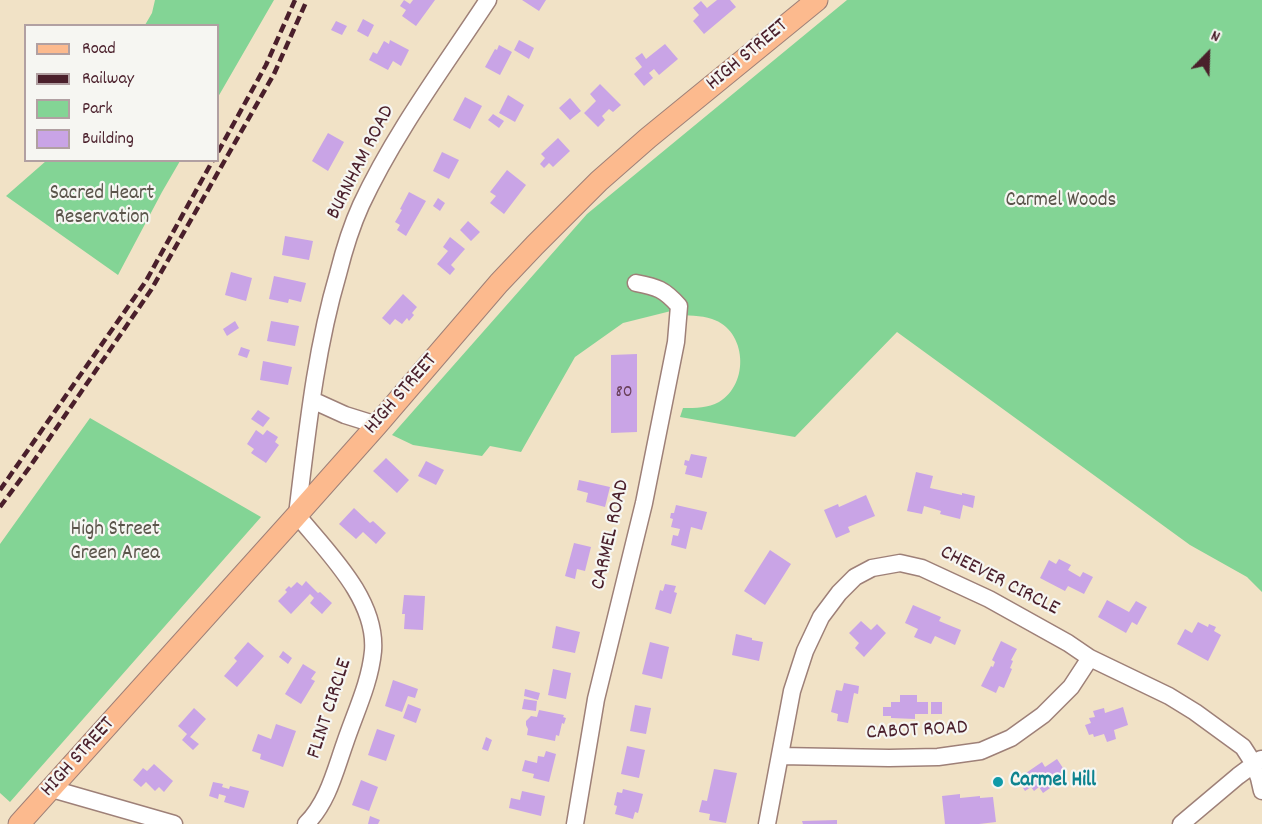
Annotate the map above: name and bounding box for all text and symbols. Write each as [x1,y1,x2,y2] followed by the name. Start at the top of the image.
[702,15,794,97] street label: HIGH STREET
[24,24,219,162] legend
[1178,24,1238,84] north arrow
[1207,25,1223,49] text: N
[82,37,116,62] text: Road
[82,67,134,92] text: Railway
[82,97,113,122] text: Park
[322,102,402,224] street label: BURNHAM ROAD
[82,127,134,152] text: Building
[50,182,154,232] park label: Sacred Heart Reservation
[1006,189,1116,215] park label: Carmel Woods
[360,349,444,441] street label: HIGH STREET
[615,383,633,405] house number: 80
[587,478,637,592] street label: CARMEL ROAD
[70,518,160,568] park label: High Street Green Area
[935,541,1063,623] street label: CHEEVER CIRCLE
[303,656,359,762] street label: FLINT CIRCLE
[37,713,121,803] street label: HIGH STREET
[866,717,968,747] street label: CABOT ROAD
[1010,769,1096,795] place label: Carmel Hill
[991,775,1005,789] marker: Carmel Hill

